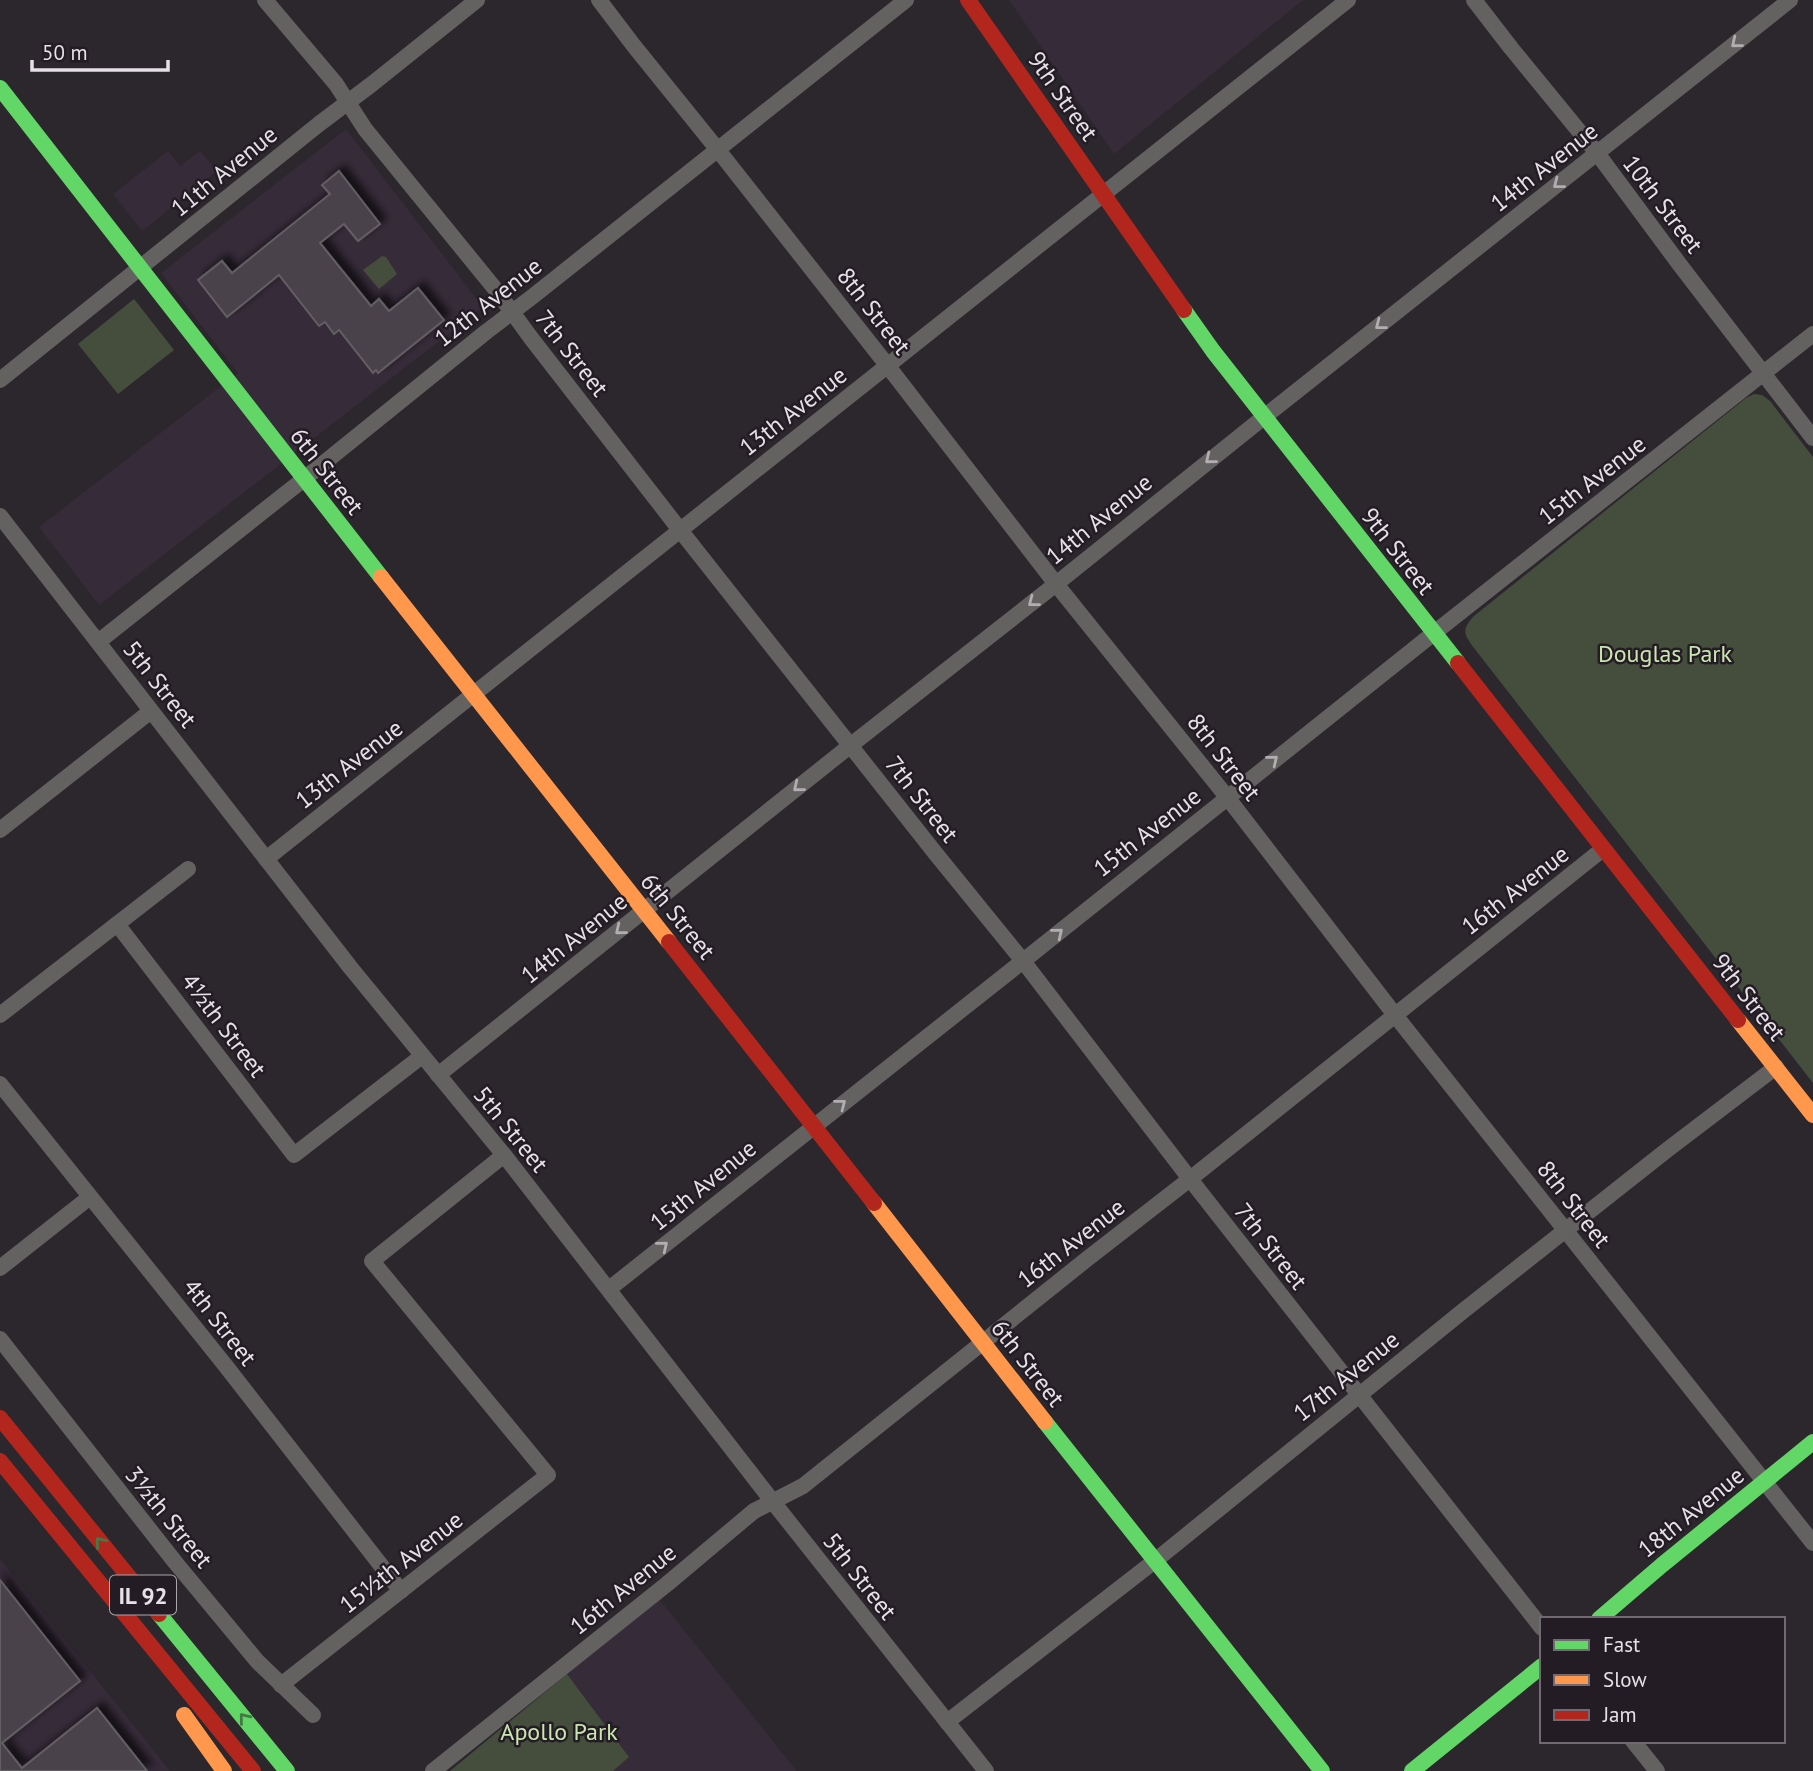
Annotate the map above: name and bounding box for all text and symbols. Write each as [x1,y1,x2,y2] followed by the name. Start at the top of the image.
[32,28,168,72] scale bar
[1732,34,1744,47] one-way arrow
[42,39,88,66] text: 50 m
[1021,45,1105,147] street label: 9th Street
[1484,115,1604,219] street label: 14th Avenue
[165,119,283,223] street label: 11th Avenue
[1616,149,1710,259] street label: 10th Street
[1554,176,1566,189] one-way arrow
[428,250,548,354] street label: 12th Avenue
[830,261,918,361] street label: 8th Street
[529,303,615,403] street label: 7th Street
[1375,317,1387,330] one-way arrow
[733,359,853,463] street label: 13th Avenue
[283,421,371,521] street label: 6th Street
[1532,428,1652,532] street label: 15th Avenue
[1206,451,1218,464] one-way arrow
[1040,467,1158,571] street label: 14th Avenue
[1354,501,1442,601] street label: 9th Street
[1029,593,1041,606] one-way arrow
[116,634,204,734] street label: 5th Street
[1598,638,1732,669] park label: Douglas Park
[1180,707,1268,807] street label: 8th Street
[289,712,409,816] street label: 13th Avenue
[879,749,965,849] street label: 7th Street
[1266,756,1278,769] one-way arrow
[793,779,805,792] one-way arrow
[1087,780,1207,884] street label: 15th Avenue
[1455,838,1575,942] street label: 16th Avenue
[634,867,722,965] street label: 6th Street
[515,886,633,990] street label: 14th Avenue
[616,921,628,934] one-way arrow
[1049,929,1062,941] one-way arrow
[1705,947,1793,1047] street label: 9th Street
[175,967,273,1083] street label: 4½th Street
[467,1080,555,1178] street label: 5th Street
[833,1100,845,1113] one-way arrow
[644,1133,762,1237] street label: 15th Avenue
[1530,1154,1618,1254] street label: 8th Street
[1011,1191,1131,1295] street label: 16th Avenue
[1228,1196,1314,1296] street label: 7th Street
[654,1242,667,1254] one-way arrow
[176,1272,264,1372] street label: 4th Street
[984,1313,1072,1413] street label: 6th Street
[1287,1324,1405,1428] street label: 17th Avenue
[118,1460,220,1574] street label: 3½th Street
[1632,1460,1750,1564] street label: 18th Avenue
[333,1504,469,1620] street label: 15½th Avenue
[816,1526,904,1626] street label: 5th Street
[96,1537,108,1550] one-way arrow
[564,1537,682,1641] street label: 16th Avenue
[110,1576,176,1614] road number: IL 92
[1540,1617,1785,1743] legend
[1603,1631,1640,1658] text: Fast
[1603,1666,1647,1693] text: Slow
[1602,1701,1637,1728] text: Jam
[240,1713,253,1725] one-way arrow
[500,1716,618,1747] park label: Apollo Park

